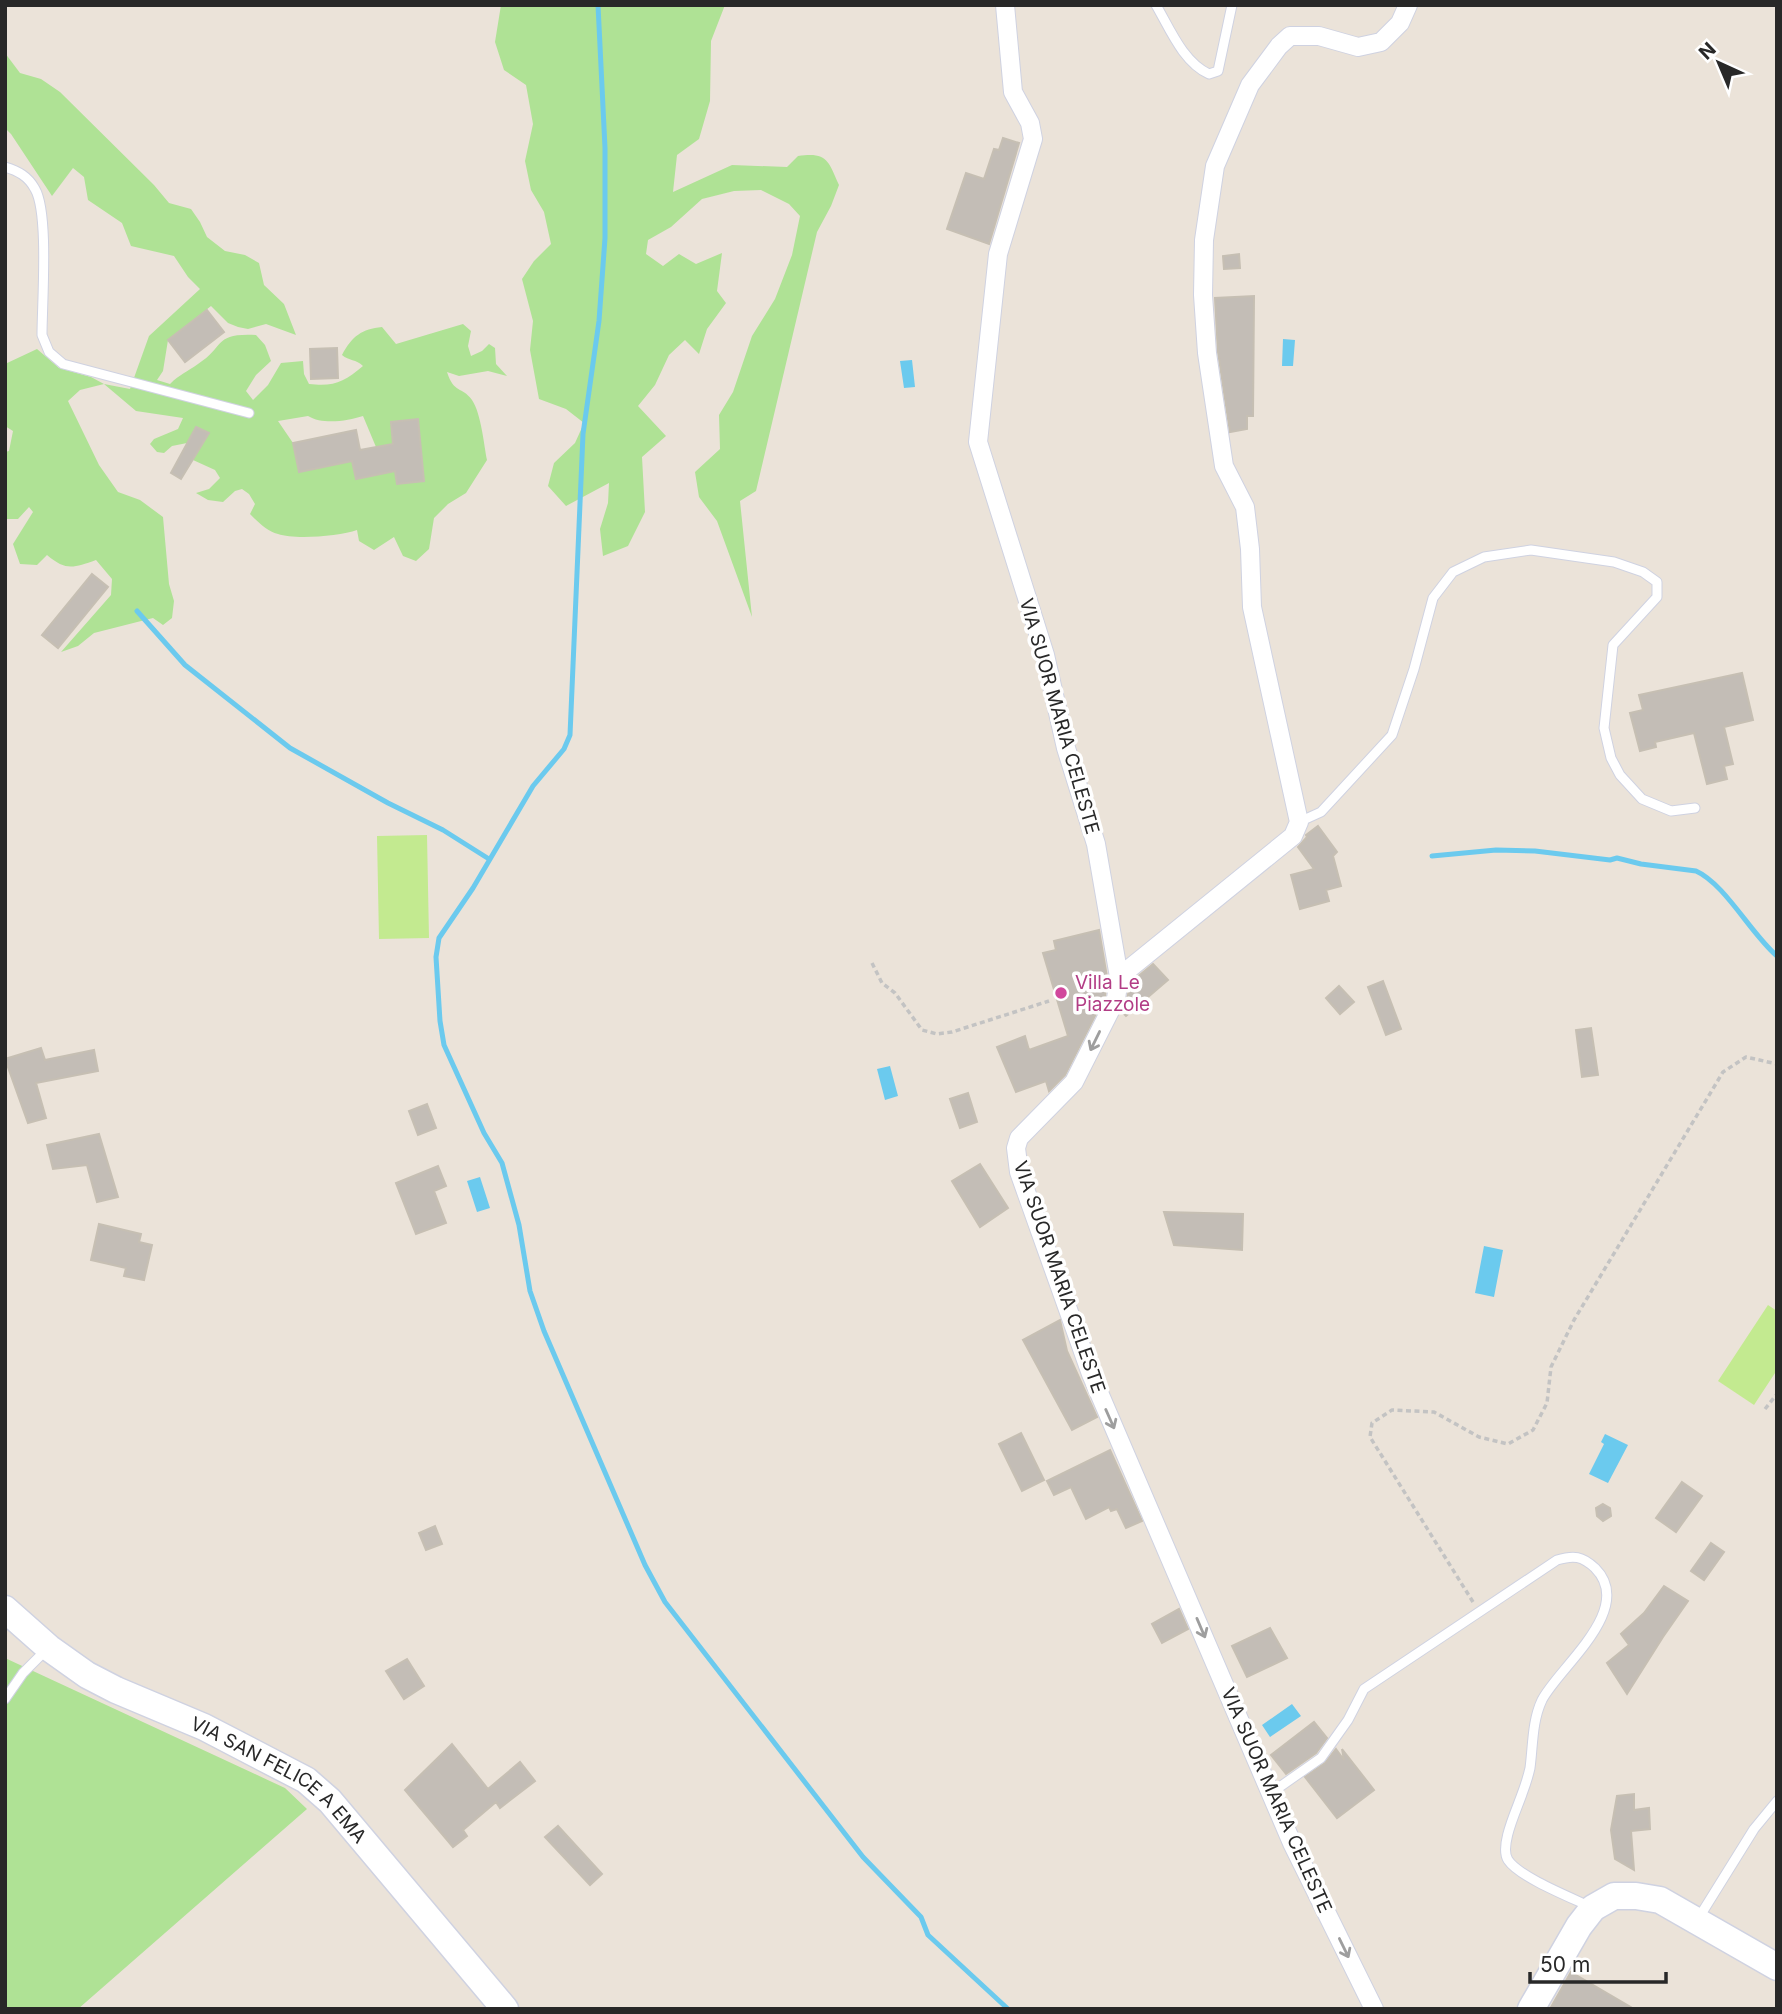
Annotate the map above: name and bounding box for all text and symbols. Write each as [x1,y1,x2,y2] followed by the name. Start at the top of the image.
[1684,28,1754,98] north arrow
[1694,38,1721,64] text: N
[1015,595,1104,837] street label: VIA SUOR MARIA CELESTE
[1075,971,1150,1016] place label: Villa Le Piazzole
[1053,985,1069,1001] marker: Villa Le Piazzole
[1088,1030,1101,1051] one-way arrow
[1009,1158,1110,1396] street label: VIA SUOR MARIA CELESTE
[1105,1408,1118,1430] one-way arrow
[1195,1617,1208,1639] one-way arrow
[1216,1684,1337,1917] street label: VIA SUOR MARIA CELESTE
[187,1712,371,1848] street label: VIA SAN FELICE A EMA
[1338,1937,1351,1958] one-way arrow
[1530,1940,1666,1984] scale bar
[1540,1952,1590,1977] text: 50 m

